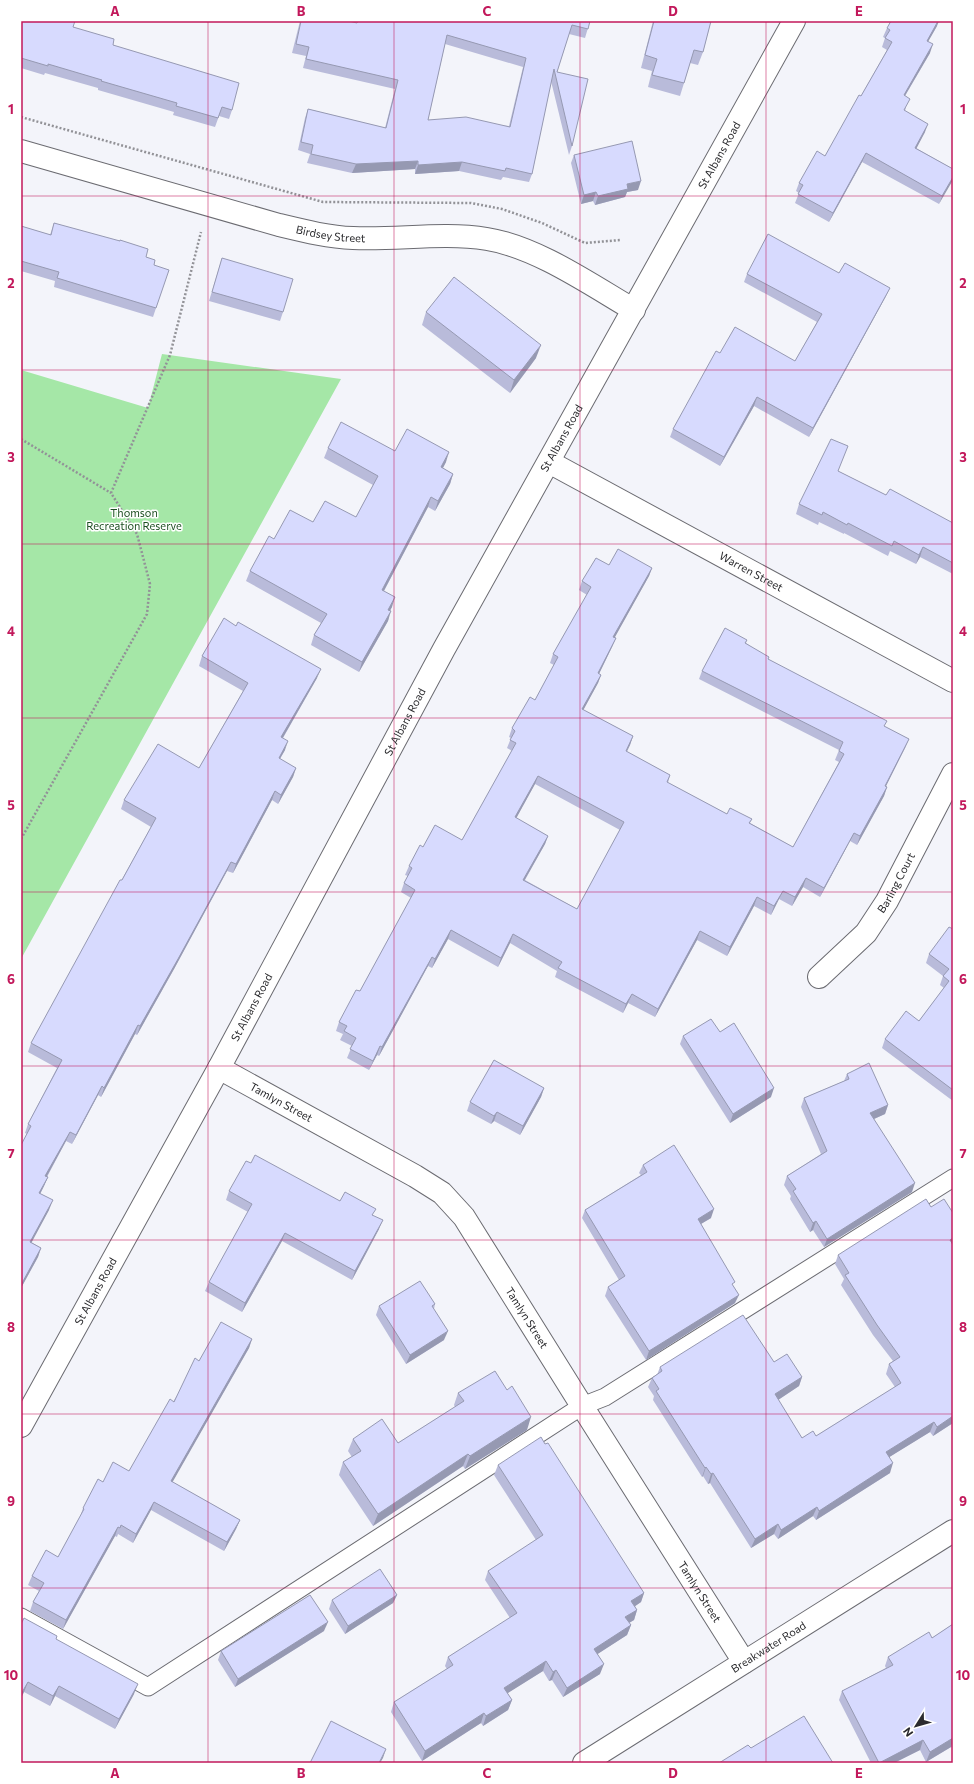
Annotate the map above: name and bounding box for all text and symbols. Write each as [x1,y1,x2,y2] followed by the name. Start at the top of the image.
[110,3,120,19] text: A
[297,3,306,19] text: B
[483,3,492,19] text: C
[668,3,678,19] text: D
[855,3,863,19] text: E
[8,101,14,117] text: 1
[960,101,966,117] text: 1
[695,119,743,191] street label: St Albans Road
[295,222,366,244] street label: Birdsey Street
[7,275,15,291] text: 2
[959,275,967,291] text: 2
[537,402,585,474] street label: St Albans Road
[7,449,15,465] text: 3
[959,449,967,465] text: 3
[86,506,182,532] park label: Thomson Recreation Reserve
[717,549,786,594] street label: Warren Street
[7,623,15,639] text: 4
[959,623,967,639] text: 4
[381,686,428,758] street label: St Albans Road
[7,797,15,813] text: 5
[959,797,967,813] text: 5
[874,850,917,915] street label: Barling Court
[7,971,15,987] text: 6
[228,971,275,1043] street label: St Albans Road
[959,971,967,987] text: 6
[248,1079,315,1125] street label: Tamlyn Street
[7,1145,15,1161] text: 7
[959,1145,967,1161] text: 7
[71,1255,119,1327] street label: St Albans Road
[503,1285,551,1351] street label: Tamlyn Street
[7,1319,15,1335] text: 8
[959,1319,967,1335] text: 8
[7,1493,15,1509] text: 9
[959,1493,967,1509] text: 9
[676,1559,724,1625] street label: Tamlyn Street
[728,1618,808,1675] street label: Breakwater Road
[4,1667,19,1683] text: 10
[956,1667,971,1683] text: 10
[896,1706,936,1746] north arrow
[900,1725,915,1740] text: N
[110,1765,120,1781] text: A
[297,1765,306,1781] text: B
[483,1765,492,1781] text: C
[668,1765,678,1781] text: D
[855,1765,863,1781] text: E

